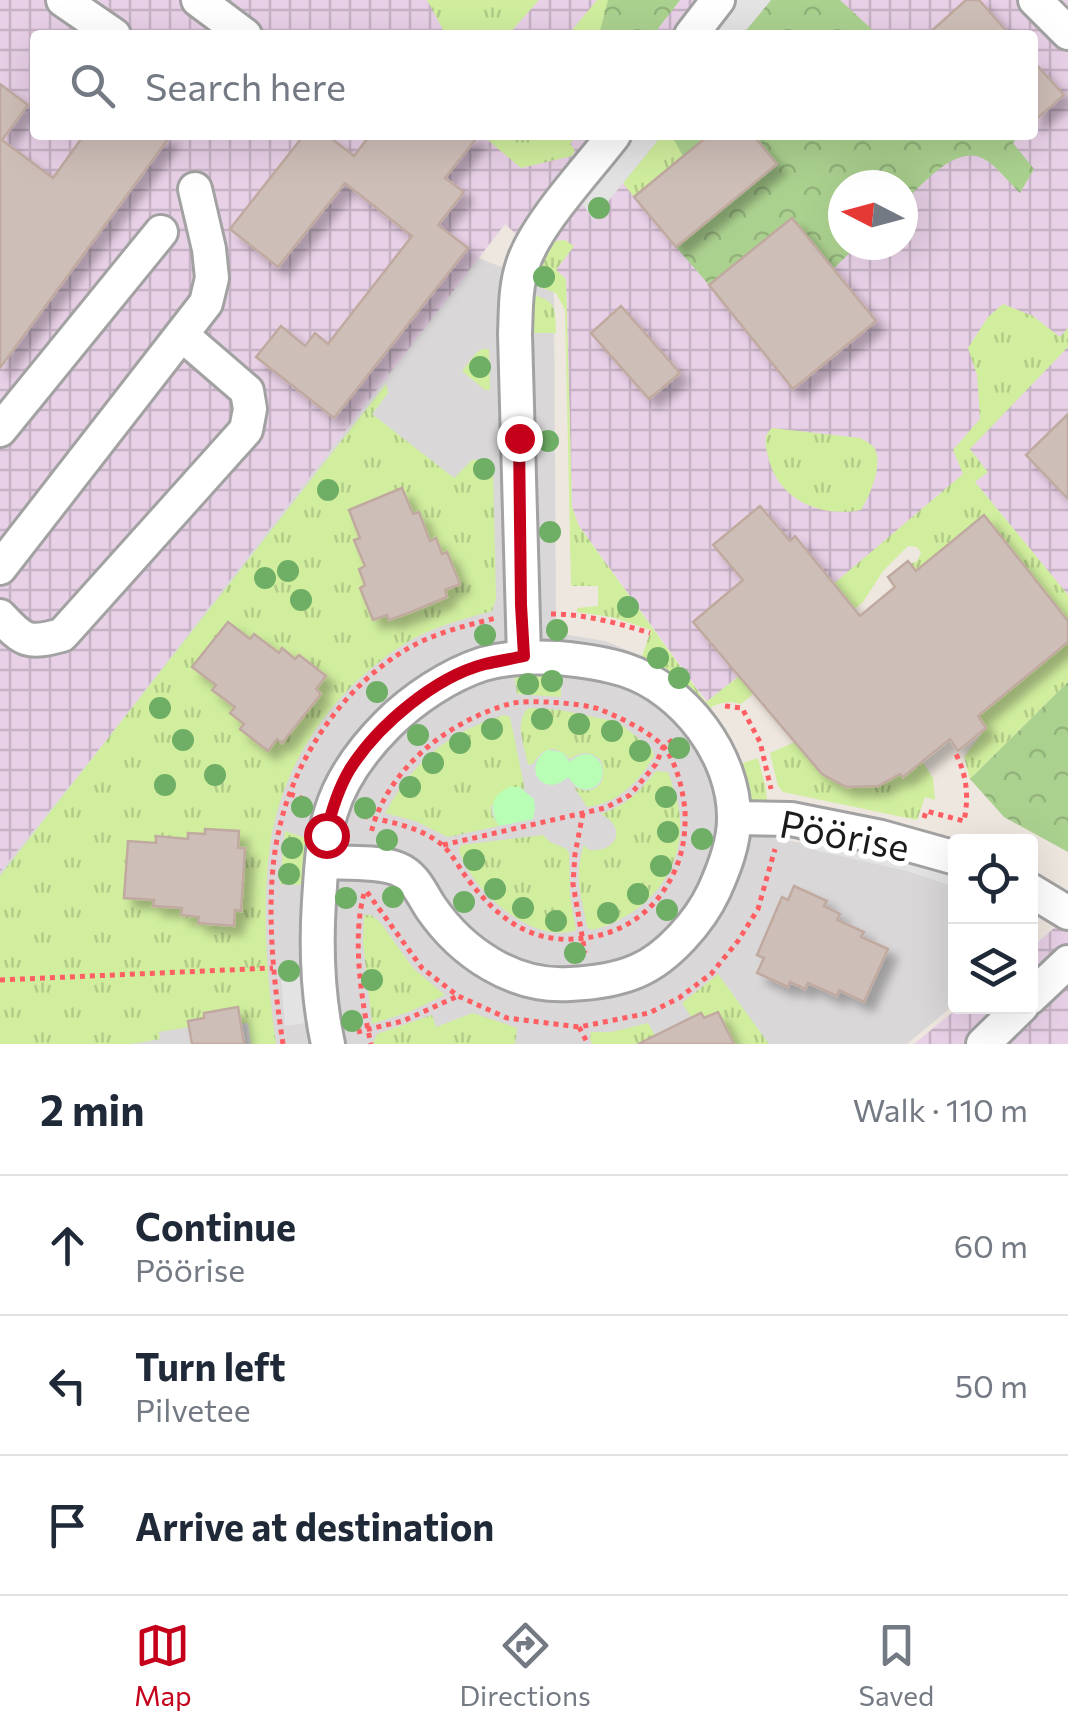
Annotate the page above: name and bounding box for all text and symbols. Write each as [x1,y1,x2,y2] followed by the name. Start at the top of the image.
[30,30,1038,140] search box
[65,58,120,113] icon: search
[145,62,346,109] text: Search here
[828,170,918,260] north arrow
[497,416,543,462] route end
[776,798,914,870] street label: Pöörise
[304,813,350,859] route start
[948,834,1038,1014] map controls
[948,834,1038,924] button: locate
[948,924,1038,1014] button: layers
[40,1083,145,1135] text: 2 min
[853,1089,1028,1129] text: Walk · 110 m
[135,1202,296,1249] text: Continue
[40,1218,95,1273] icon: ahead
[954,1225,1028,1265] text: 60 m
[135,1249,245,1289] text: Pöörise
[135,1342,286,1389] text: Turn left
[40,1358,95,1413] icon: left
[955,1365,1028,1405] text: 50 m
[135,1389,251,1429] text: Pilvetee
[40,1498,95,1553] icon: arrive
[135,1502,494,1549] text: Arrive at destination
[134,1618,192,1712] tab: Map
[459,1618,591,1712] tab: Directions
[859,1618,934,1712] tab: Saved

